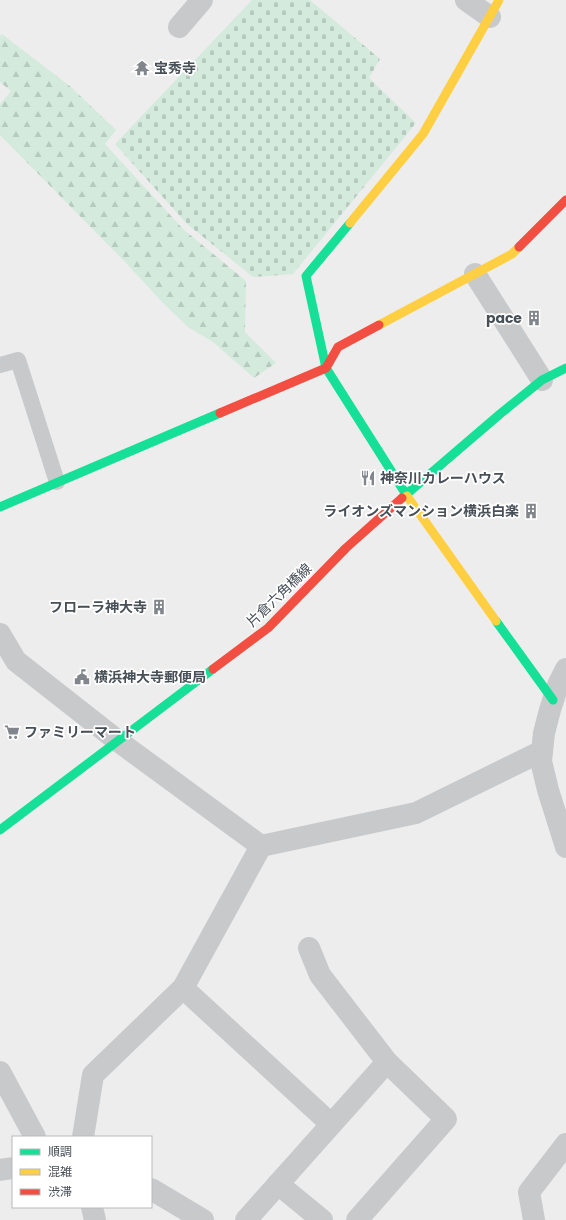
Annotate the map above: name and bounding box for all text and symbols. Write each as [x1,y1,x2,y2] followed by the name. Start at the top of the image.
[154,58,196,78] place label: 宝秀寺
[133,59,151,77] temple icon: 宝秀寺
[486,308,522,328] place label: pace
[525,309,543,327] building icon: pace
[380,468,506,488] place label: 神奈川カレーハウス
[359,469,377,487] restaurant icon: 神奈川カレーハウス
[323,501,519,521] place label: ライオンズマンション横浜白楽
[522,502,540,520] building icon: ライオンズマンション横浜白楽
[242,559,316,631] street label: 片倉六角橋線
[49,597,147,617] place label: フローラ神大寺
[150,598,168,616] building icon: フローラ神大寺
[94,667,206,687] place label: 横浜神大寺郵便局
[73,668,91,686] public building icon: 横浜神大寺郵便局
[24,722,136,742] place label: ファミリーマート
[3,723,21,741] supermarket icon: ファミリーマート
[12,1136,152,1208] legend
[48,1143,72,1160] text: 順調
[48,1163,72,1180] text: 混雑
[48,1183,72,1200] text: 渋滞

